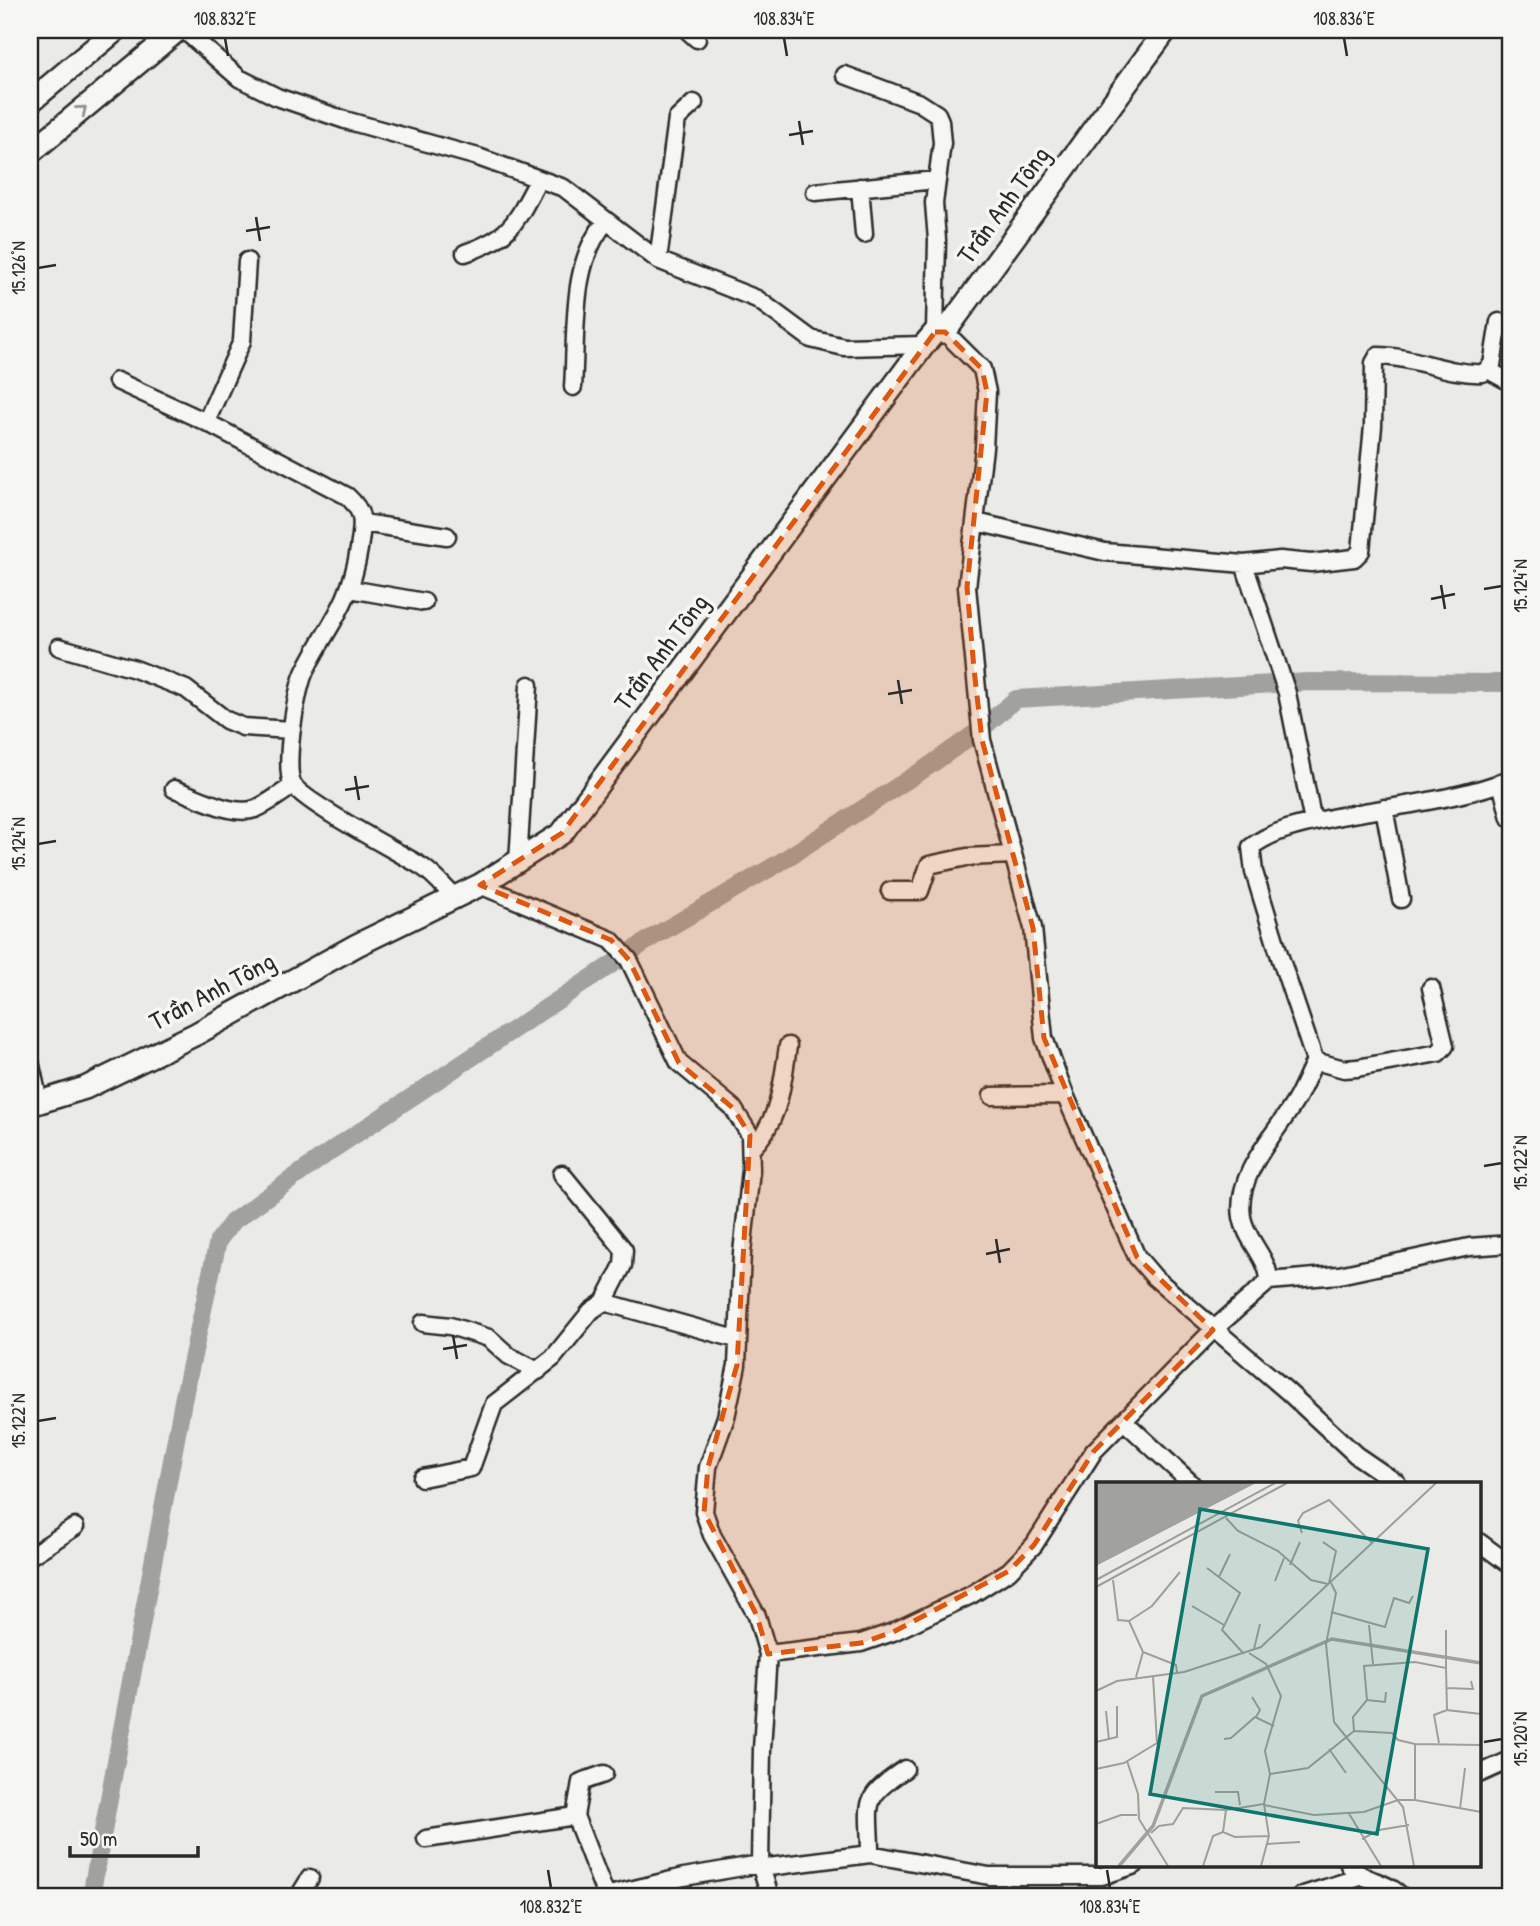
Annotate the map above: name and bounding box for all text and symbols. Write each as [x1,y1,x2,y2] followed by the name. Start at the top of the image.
[194,6,256,31] text: 108.832°E
[754,6,815,31] text: 108.834°E
[1313,6,1375,31] text: 108.836°E
[75,105,87,118] one-way arrow
[948,139,1057,271] street label: Trần Anh Tông
[6,241,31,295] text: 15.126°N
[1508,559,1533,613] text: 15.124°N
[605,586,716,717] street label: Trần Anh Tông
[6,817,31,871] text: 15.124°N
[143,943,281,1038] street label: Trần Anh Tông
[1508,1135,1533,1191] text: 15.122°N
[6,1393,31,1449] text: 15.122°N
[1096,1482,1480,1867] inset map
[1508,1712,1533,1766] text: 15.120°N
[70,1814,198,1858] scale bar
[80,1824,117,1853] text: 50 m
[520,1894,582,1919] text: 108.832°E
[1080,1894,1141,1919] text: 108.834°E

